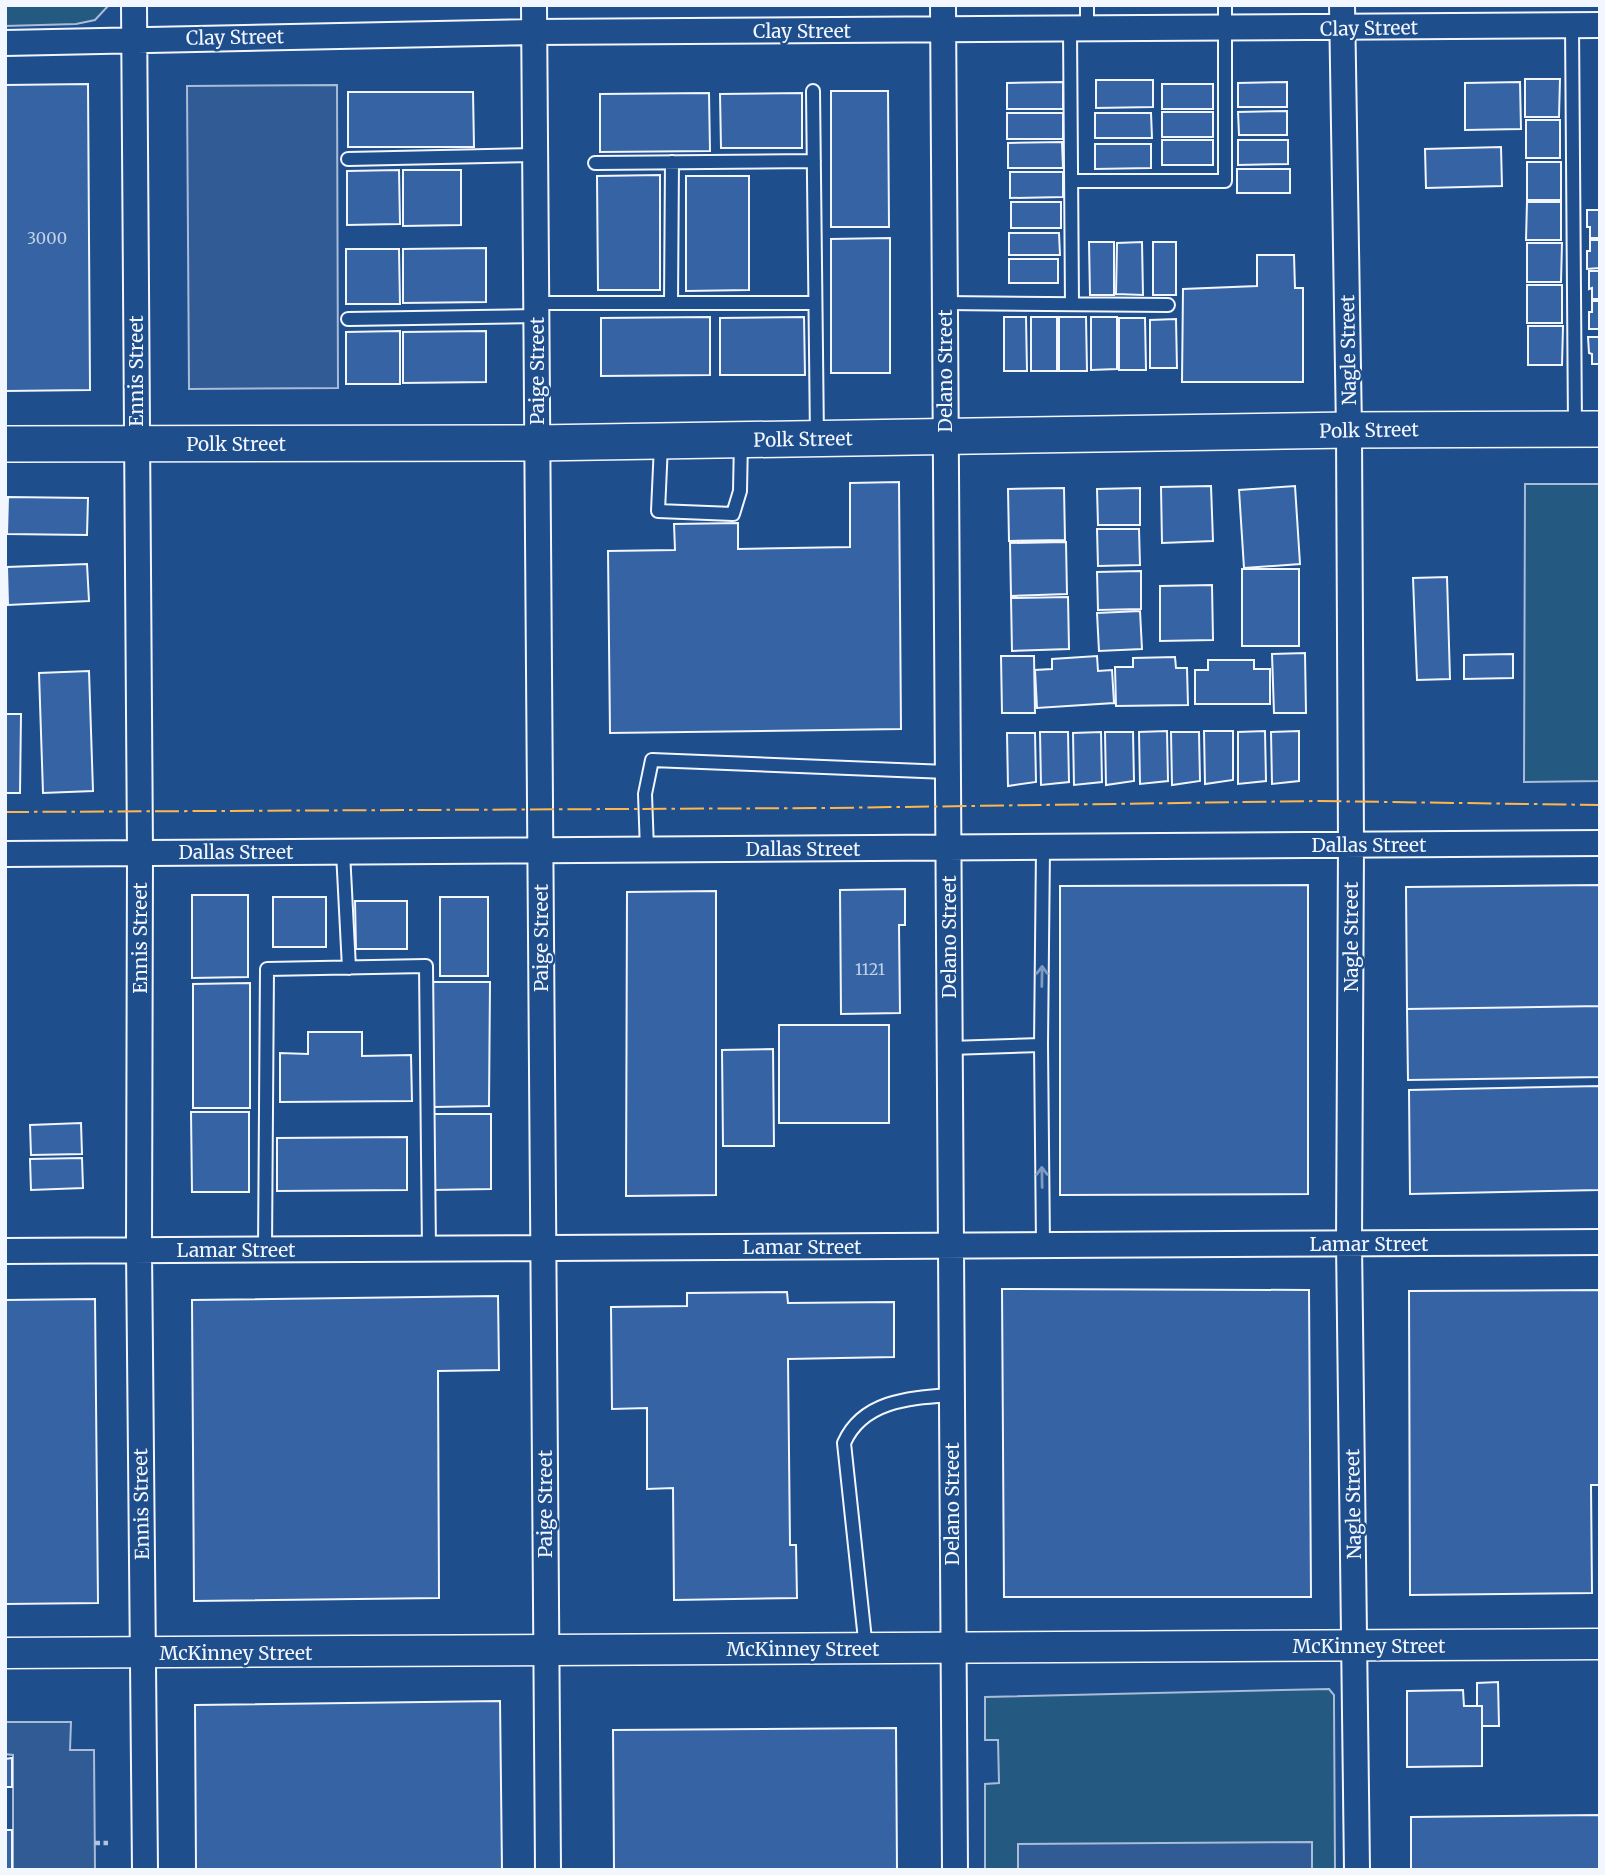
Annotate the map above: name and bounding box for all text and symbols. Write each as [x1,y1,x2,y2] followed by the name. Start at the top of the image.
[1320,15,1419,41] street label: Clay Street
[753,19,852,43] street label: Clay Street
[186,24,285,50] street label: Clay Street
[27,228,67,248] house number: 3000
[1335,294,1361,406] street label: Nagle Street
[933,309,957,433] street label: Delano Street
[124,315,148,427] street label: Ennis Street
[525,316,549,425] street label: Paige Street
[1319,417,1420,443] street label: Polk Street
[753,426,854,452] street label: Polk Street
[186,432,286,456] street label: Polk Street
[1312,833,1427,857] street label: Dallas Street
[746,837,861,861] street label: Dallas Street
[179,840,294,864] street label: Dallas Street
[937,875,961,999] street label: Delano Street
[1339,881,1363,992] street label: Nagle Street
[128,882,152,994] street label: Ennis Street
[529,883,553,992] street label: Paige Street
[855,959,885,979] house number: 1121
[1035,965,1049,988] one-way arrow
[1036,1166,1049,1189] one-way arrow
[1310,1232,1429,1256] street label: Lamar Street
[743,1235,862,1259] street label: Lamar Street
[177,1238,296,1262] street label: Lamar Street
[940,1442,964,1566] street label: Delano Street
[128,1447,154,1560] street label: Ennis Street
[1340,1448,1366,1560] street label: Nagle Street
[533,1449,557,1558] street label: Paige Street
[1293,1634,1446,1658] street label: McKinney Street
[727,1637,880,1661] street label: McKinney Street
[160,1641,313,1665] street label: McKinney Street

